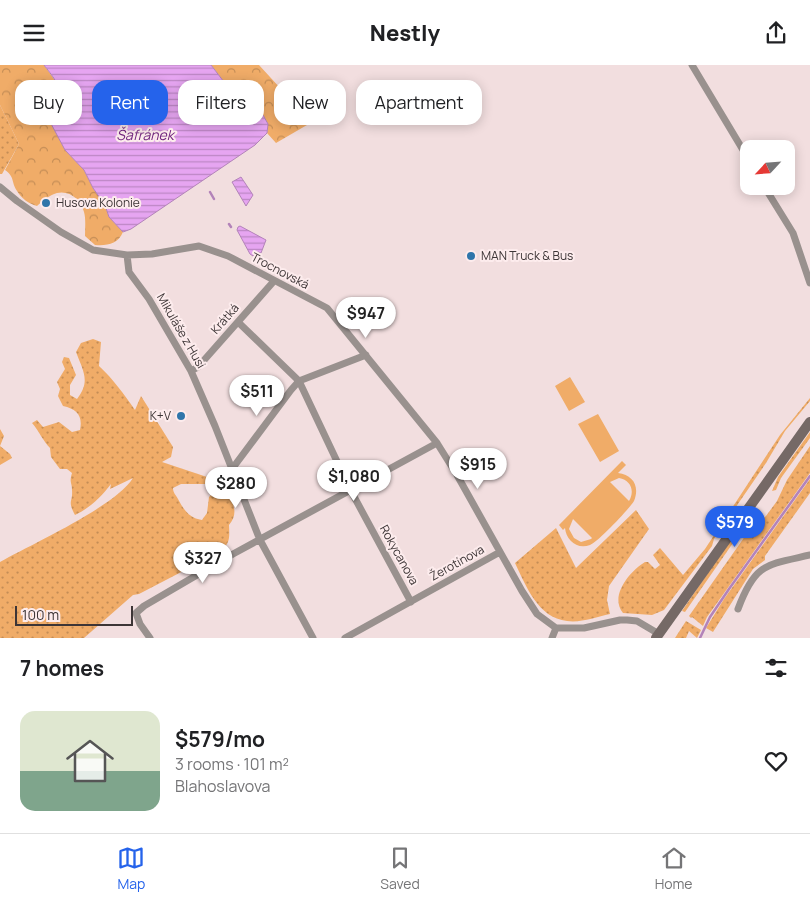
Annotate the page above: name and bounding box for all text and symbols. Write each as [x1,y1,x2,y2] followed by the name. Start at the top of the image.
[370,18,440,48] text: Nestly
[20,19,48,47] icon: menu
[762,19,790,47] icon: share
[15,80,82,125] chip: Buy
[92,80,168,125] chip: Rent
[178,80,264,125] chip: Filters
[274,80,346,125] chip: New
[356,80,482,125] chip: Apartment
[116,125,176,144] water label: Šafránek
[740,140,795,195] north arrow
[740,140,795,195] map controls
[56,194,140,211] place label: Husova Kolonie
[40,197,52,209] marker: Husova Kolonie
[481,247,573,264] place label: MAN Truck & Bus
[248,248,312,293] street label: Trocnovská
[465,250,477,262] marker: MAN Truck & Bus
[153,290,210,372] street label: Mikuláše z Husi
[336,297,396,339] pin: $947
[207,300,243,338] street label: Krátká
[347,302,385,324] text: $947
[227,375,287,417] pin: $511
[240,380,274,402] text: $511
[150,407,172,424] place label: K+V
[175,410,187,422] marker: K+V
[448,447,508,490] pin: $915
[460,453,496,475] text: $915
[313,459,395,502] pin: $1,080
[328,465,380,487] text: $1,080
[206,467,266,509] pin: $280
[216,472,256,494] text: $280
[705,505,765,548] pin: $579
[716,511,754,533] text: $579
[376,522,423,588] street label: Rokycanova
[173,541,233,584] pin: $327
[427,541,487,584] street label: Žerotínova
[184,547,222,569] text: $327
[15,603,132,626] scale bar
[22,605,59,624] text: 100 m
[20,654,104,682] text: 7 homes
[762,654,790,682] icon: filters
[175,725,265,753] text: $579/mo
[60,731,120,791] icon: home
[762,747,790,775] icon: heart
[175,753,289,775] text: 3 rooms · 101 m²
[175,775,271,797] text: Blahoslavova
[117,844,145,893] tab: Map
[380,844,420,893] tab: Saved
[655,844,693,893] tab: Home

